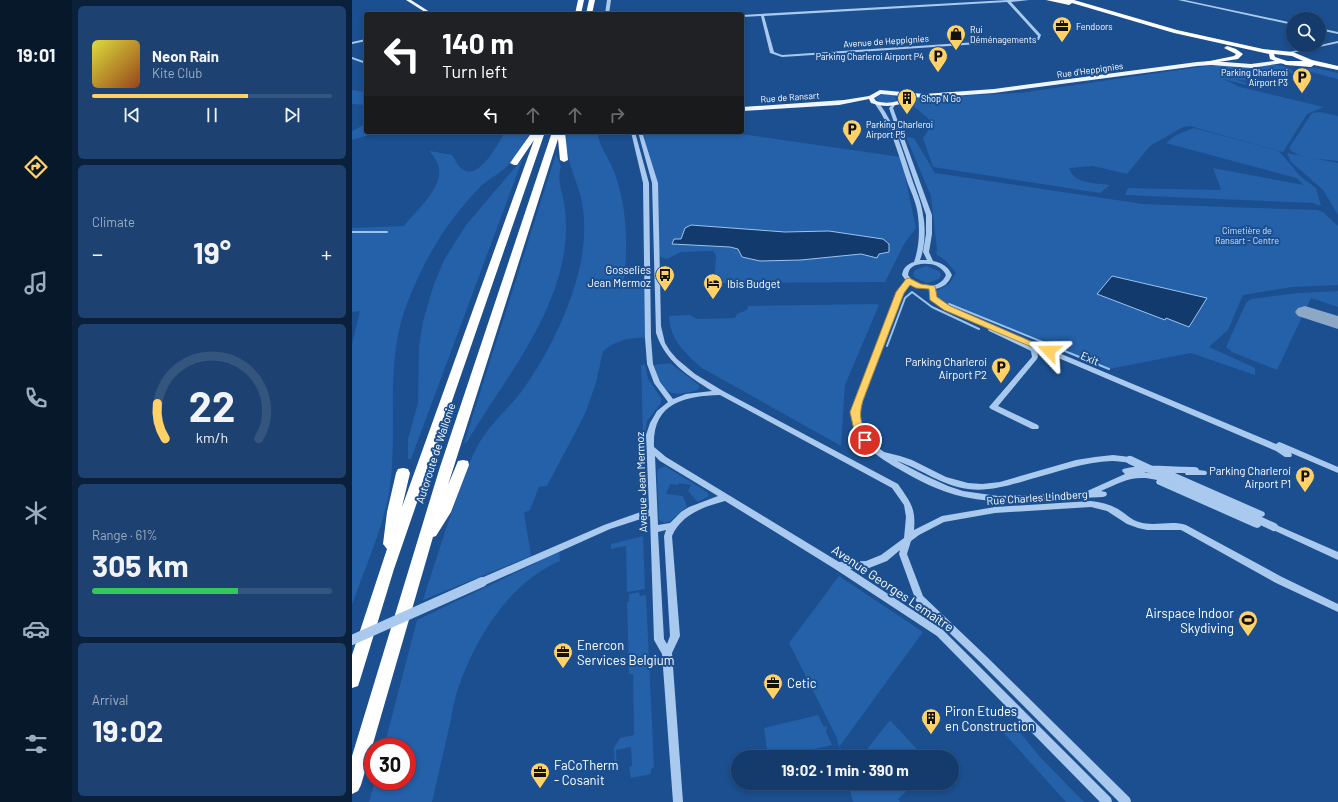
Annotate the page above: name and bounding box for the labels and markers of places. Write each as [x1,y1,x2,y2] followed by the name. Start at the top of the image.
[1051,15,1073,43] office icon: Fendoors
[1076,21,1113,32] place label: Fendoors
[945,23,967,51] shop icon: Rui Déménagements
[970,24,1036,45] place label: Rui Déménagements
[927,45,949,73] parking icon: Parking Charleroi Airport P4
[816,51,924,62] place label: Parking Charleroi Airport P4
[1291,66,1313,94] parking icon: Parking Charleroi Airport P3
[1221,67,1288,88] place label: Parking Charleroi Airport P3
[896,87,918,115] building icon: Shop N Go
[921,93,961,104] place label: Shop N Go
[841,118,863,146] parking icon: Parking Charleroi Airport P5
[866,119,933,140] place label: Parking Charleroi Airport P5
[587,263,651,289] place label: Gosselies Jean Mermoz
[654,264,676,292] bus stop icon: Gosselies Jean Mermoz
[702,272,724,300] hotel icon: Ibis Budget
[727,277,780,290] place label: Ibis Budget
[905,355,987,381] place label: Parking Charleroi Airport P2
[990,356,1012,384] parking icon: Parking Charleroi Airport P2
[848,423,882,457] pin
[1209,464,1291,490] place label: Parking Charleroi Airport P1
[1294,465,1316,493] parking icon: Parking Charleroi Airport P1
[1145,605,1234,636] place label: Airspace Indoor Skydiving
[1237,609,1259,637] sports icon: Airspace Indoor Skydiving
[577,637,675,668] place label: Enercon Services Belgium
[552,641,574,669] office icon: Enercon Services Belgium
[762,672,784,700] office icon: Cetic
[787,675,817,691] place label: Cetic
[945,703,1035,734] place label: Piron Etudes en Construction
[920,707,942,735] building icon: Piron Etudes en Construction
[554,757,619,788] place label: FaCoTherm - Cosanit
[529,761,551,789] office icon: FaCoTherm - Cosanit

